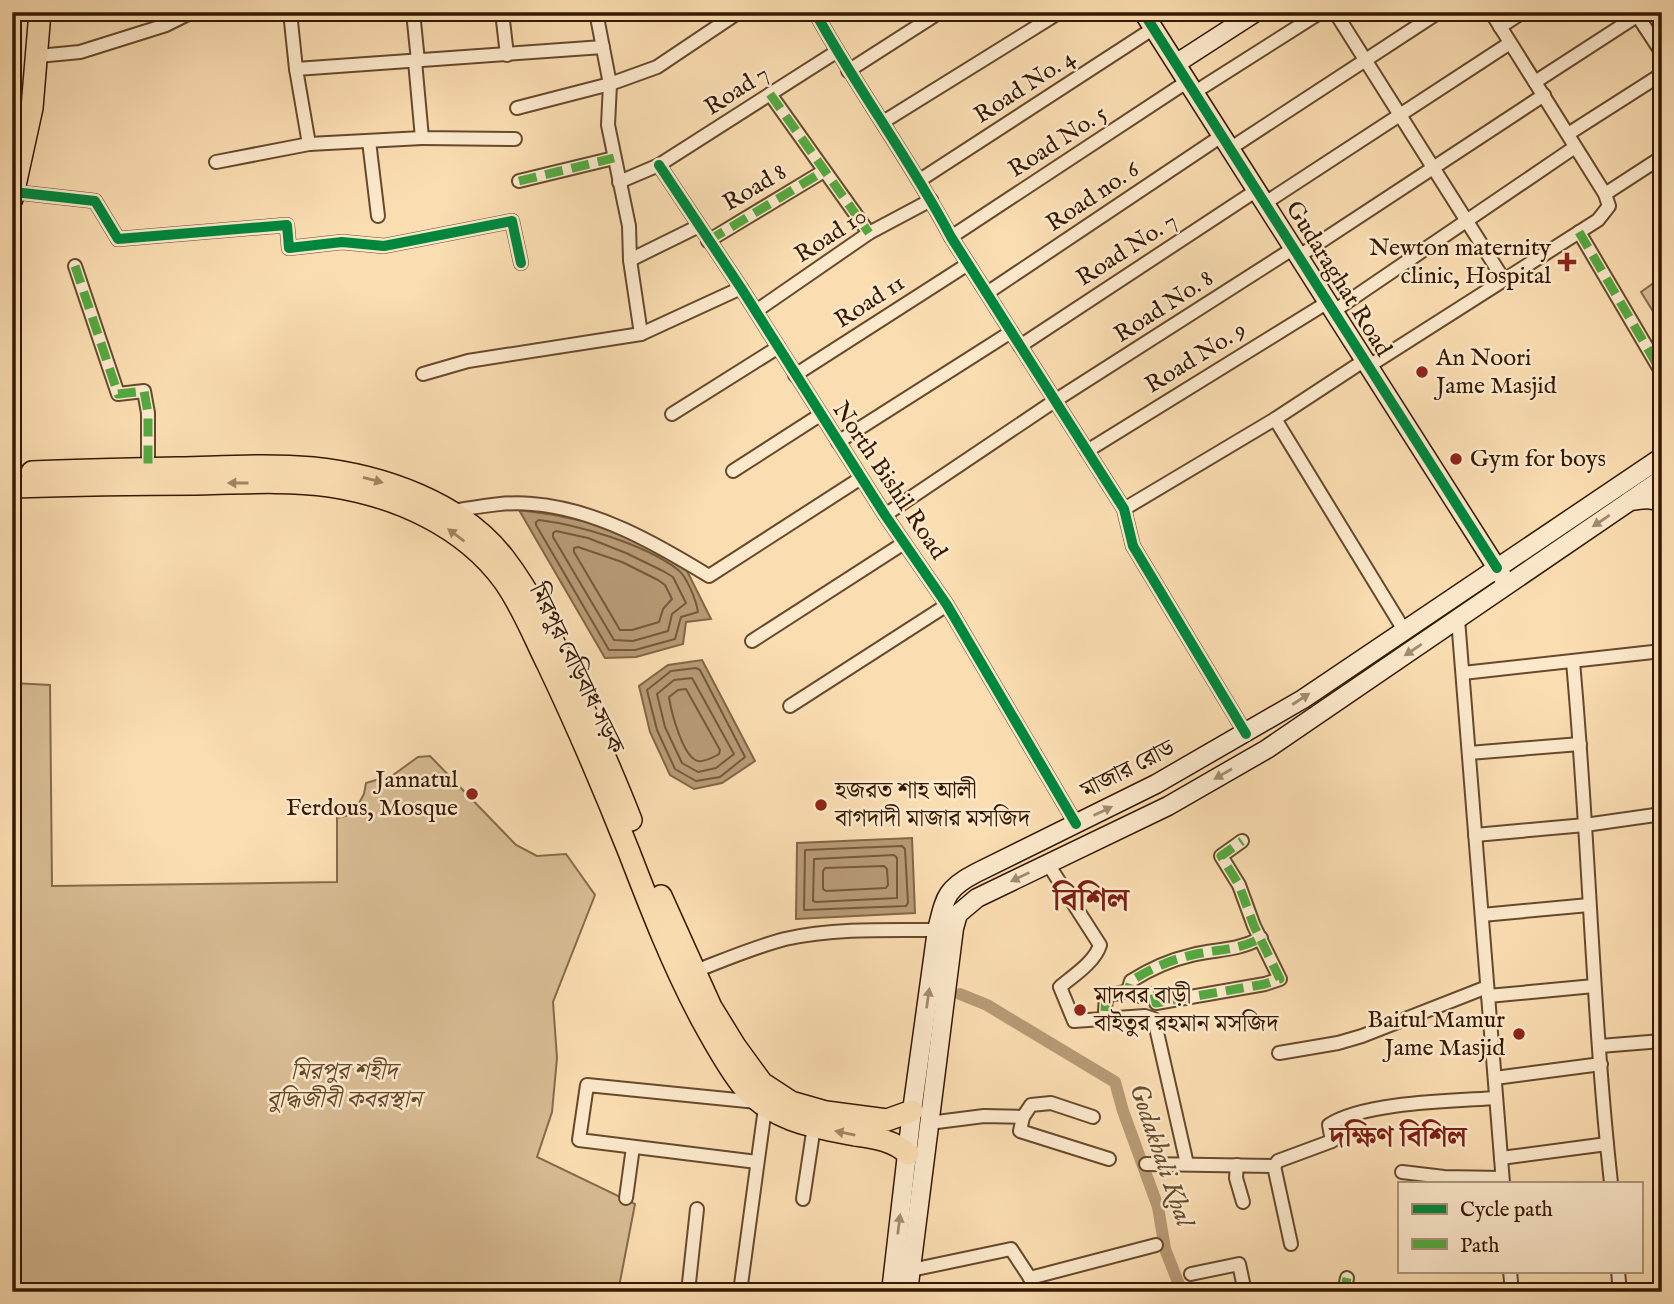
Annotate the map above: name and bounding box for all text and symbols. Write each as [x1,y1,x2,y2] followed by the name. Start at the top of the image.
[968,43,1082,131] street label: Road No. 4
[699,59,775,123] street label: Road 7
[1003,98,1113,185] street label: Road No. 5
[1041,154,1146,239] street label: Road no. 6
[717,157,793,219] street label: Road 8
[1278,195,1398,363] street label: Gudaraghat Road
[789,201,873,271] street label: Road 10
[1071,206,1183,294] street label: Road No. 7
[1369,233,1551,292] place label: Newton maternity clinic, Hospital
[1557,252,1577,272] marker: Newton maternity clinic, Hospital
[1108,263,1220,351] street label: Road No. 8
[829,268,911,336] street label: Road 11
[1140,315,1252,401] street label: Road No. 9
[1433,343,1557,402] place label: An Noori Jame Masjid
[1414,364,1430,380] marker: An Noori Jame Masjid
[825,396,953,566] street label: North Bishil Road
[1470,444,1606,475] place label: Gym for boys
[1448,451,1464,467] marker: Gym for boys
[363,476,384,486] one-way arrow
[227,477,249,489] one-way arrow
[1592,514,1610,528] one-way arrow
[447,527,465,542] one-way arrow
[521,578,631,760] street label: মিরপুর বেড়িবাধ সড়ক
[1404,643,1422,657] one-way arrow
[1292,693,1311,706] one-way arrow
[1075,733,1181,807] street label: মাজার রোড
[286,765,458,824] place label: Jannatul Ferdous, Mosque
[1213,768,1233,780] one-way arrow
[834,776,1031,835] place label: হজরত শাহ আলী বাগদাদী মাজার মসজিদ
[464,786,480,802] marker: Jannatul Ferdous, Mosque
[813,797,829,813] marker: হজরত শাহ আলী বাগদাদী মাজার মসজিদ
[1093,805,1113,816] one-way arrow
[1010,872,1030,883] one-way arrow
[1051,880,1131,922] district label: বিশিল
[1093,981,1279,1040] place label: মাদবর বাড়ী বাইতুর রহমান মসজিদ
[923,987,934,1009] one-way arrow
[1072,1002,1088,1018] marker: মাদবর বাড়ী বাইতুর রহমান মসজিদ
[1367,1005,1505,1064] place label: Baitul Mamur Jame Masjid
[1511,1026,1527,1042] marker: Baitul Mamur Jame Masjid
[267,1056,426,1116] park label: মিরপুর শহীদ বুদ্ধিজীবী কবরস্থান
[1121,1079,1201,1233] water label: Godakhali Khal
[1328,1119,1469,1156] district label: দক্ষিণ বিশিল
[834,1127,856,1138] one-way arrow
[1398,1182,1642,1272] legend
[1460,1197,1553,1224] text: Cycle path
[894,1213,905,1235] one-way arrow
[1460,1233,1499,1260] text: Path

